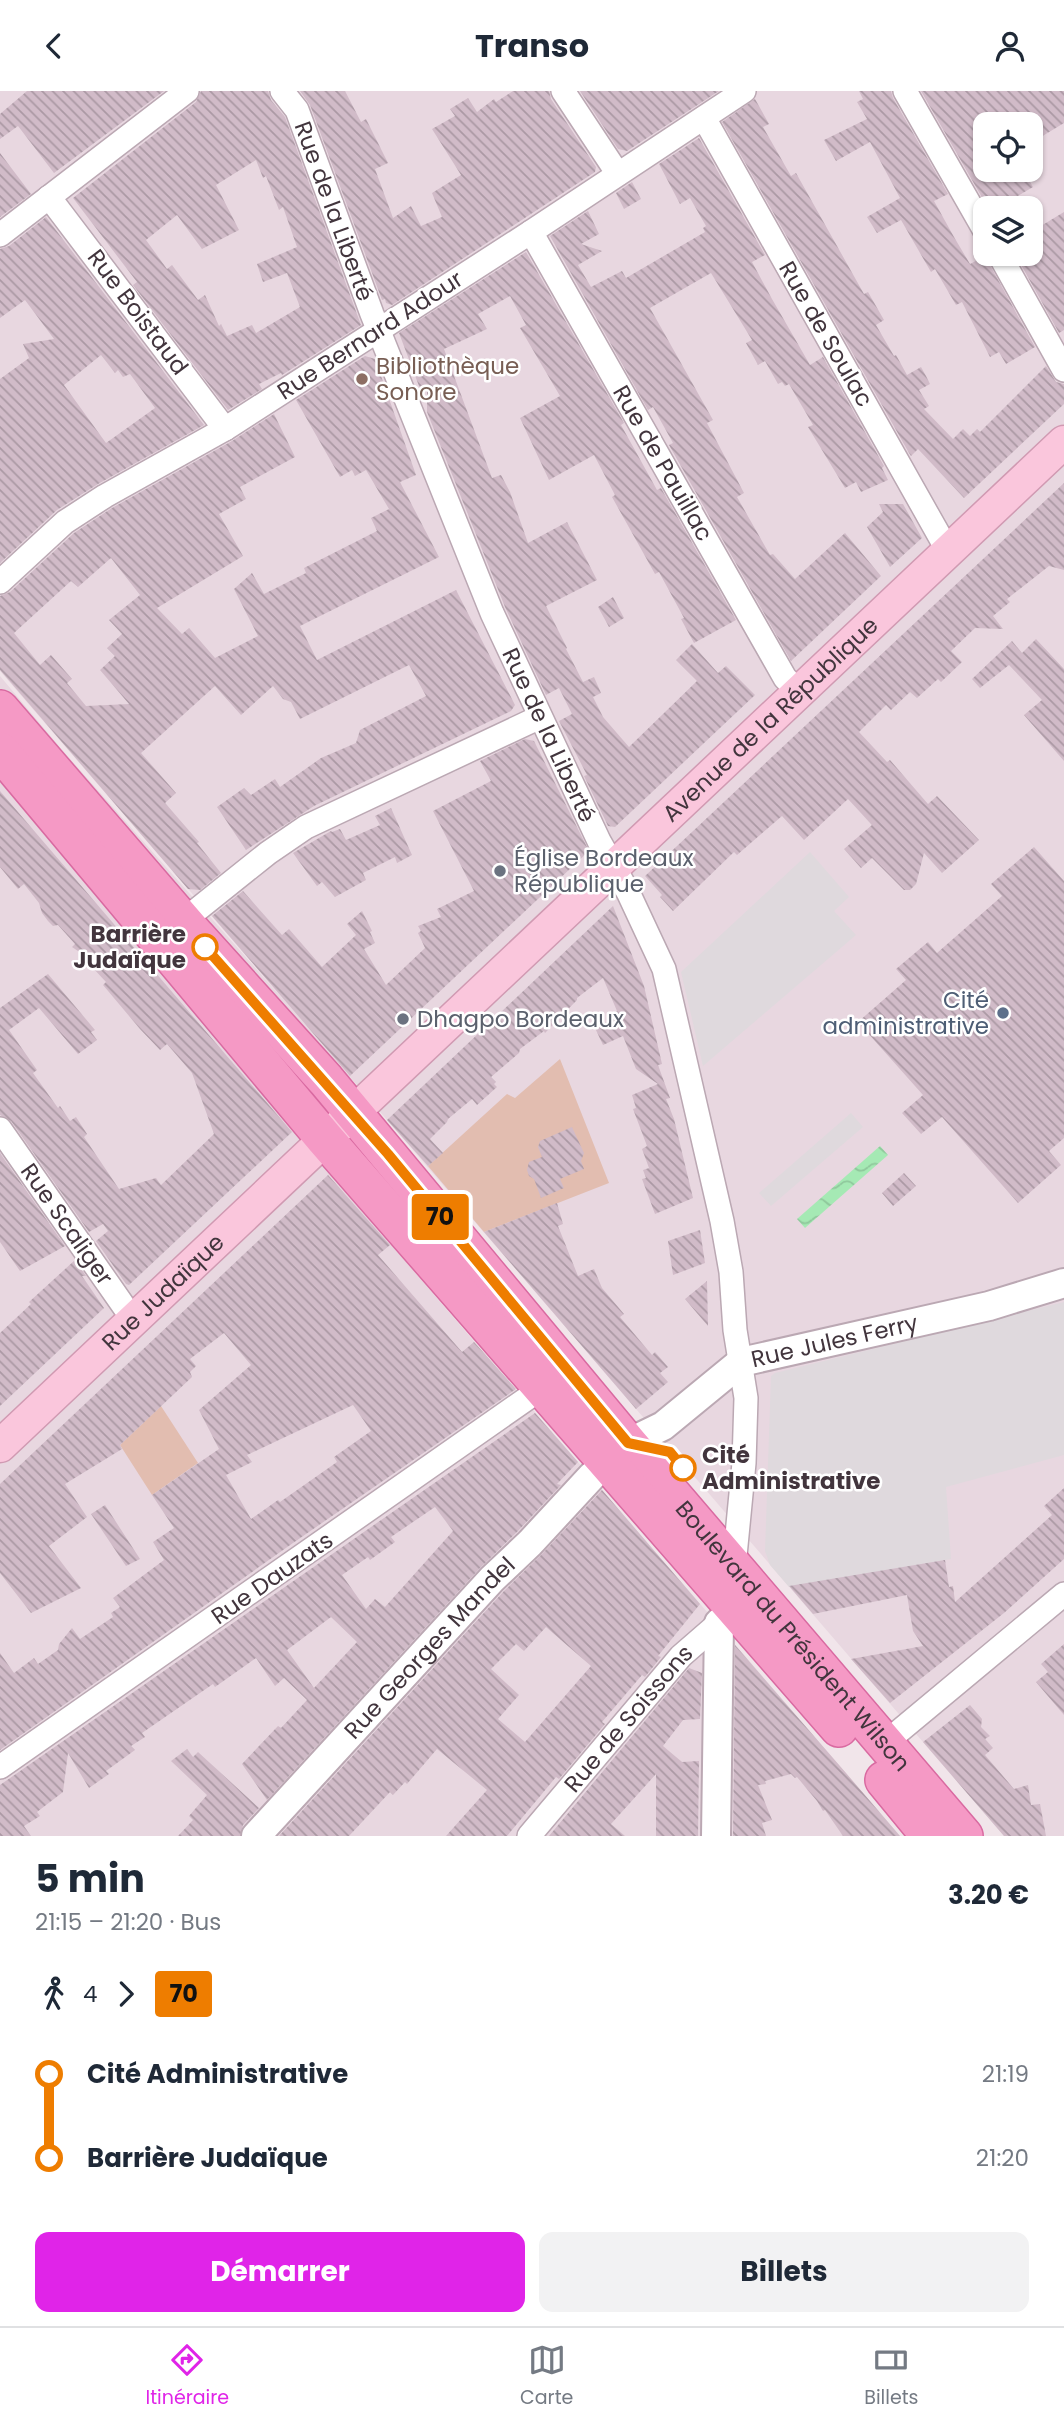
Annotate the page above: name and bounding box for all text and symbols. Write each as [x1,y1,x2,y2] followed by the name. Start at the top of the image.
[475,23,589,68] text: Transo
[35,27,73,65] icon: back
[991,27,1029,65] icon: person
[973,112,1043,266] map controls
[973,112,1043,182] button: locate
[287,117,381,305] street label: Rue de la Liberté
[973,196,1043,266] button: layers
[80,243,196,381] street label: Rue Boistaud
[771,255,881,413] street label: Rue de Soulac
[271,263,469,407] street label: Rue Bernard Adour
[376,350,519,408] place label: Bibliothèque Sonore
[354,371,370,387] marker: Bibliothèque Sonore
[605,379,721,547] street label: Rue de Pauillac
[655,609,885,829] street label: Avenue de la République
[495,643,603,827] street label: Rue de la Liberté
[514,842,694,900] place label: Église Bordeaux République
[492,863,508,879] marker: Église Bordeaux République
[73,918,186,976] place label: Barrière Judaïque
[192,934,218,960] marker: Barrière Judaïque
[822,984,989,1042] place label: Cité administrative
[417,1003,624,1035] place label: Dhagpo Bordeaux
[995,1005,1011,1021] marker: Cité administrative
[395,1011,411,1027] marker: Dhagpo Bordeaux
[13,1157,121,1291] street label: Rue Scaliger
[408,1194,472,1240] line badge: 70
[426,1200,454,1233] text: 70
[95,1227,231,1358] street label: Rue Judaïque
[748,1307,921,1375] street label: Rue Jules Ferry
[702,1439,880,1497] place label: Cité Administrative
[670,1455,696,1481] marker: Cité Administrative
[668,1494,918,1778] street label: Boulevard du Président Wilson
[205,1524,339,1632] street label: Rue Dauzats
[337,1549,522,1746] street label: Rue Georges Mandel
[557,1637,700,1799] street label: Rue de Soissons
[35,1852,145,1905] text: 5 min
[948,1877,1029,1913] text: 3.20 €
[35,1906,221,1938] text: 21:15 – 21:20 · Bus
[35,1975,73,2013] icon: walk
[107,1975,145,2013] icon: forward
[169,1977,198,2010] text: 70
[83,1978,97,2010] text: 4
[87,2056,348,2092] text: Cité Administrative
[982,2058,1029,2090] text: 21:19
[87,2140,328,2176] text: Barrière Judaïque
[976,2142,1029,2174] text: 21:20
[35,2232,525,2312] button: Démarrer
[539,2232,1029,2312] button: Billets
[145,2341,229,2412] tab: Itinéraire
[520,2341,573,2412] tab: Carte
[864,2341,919,2412] tab: Billets

